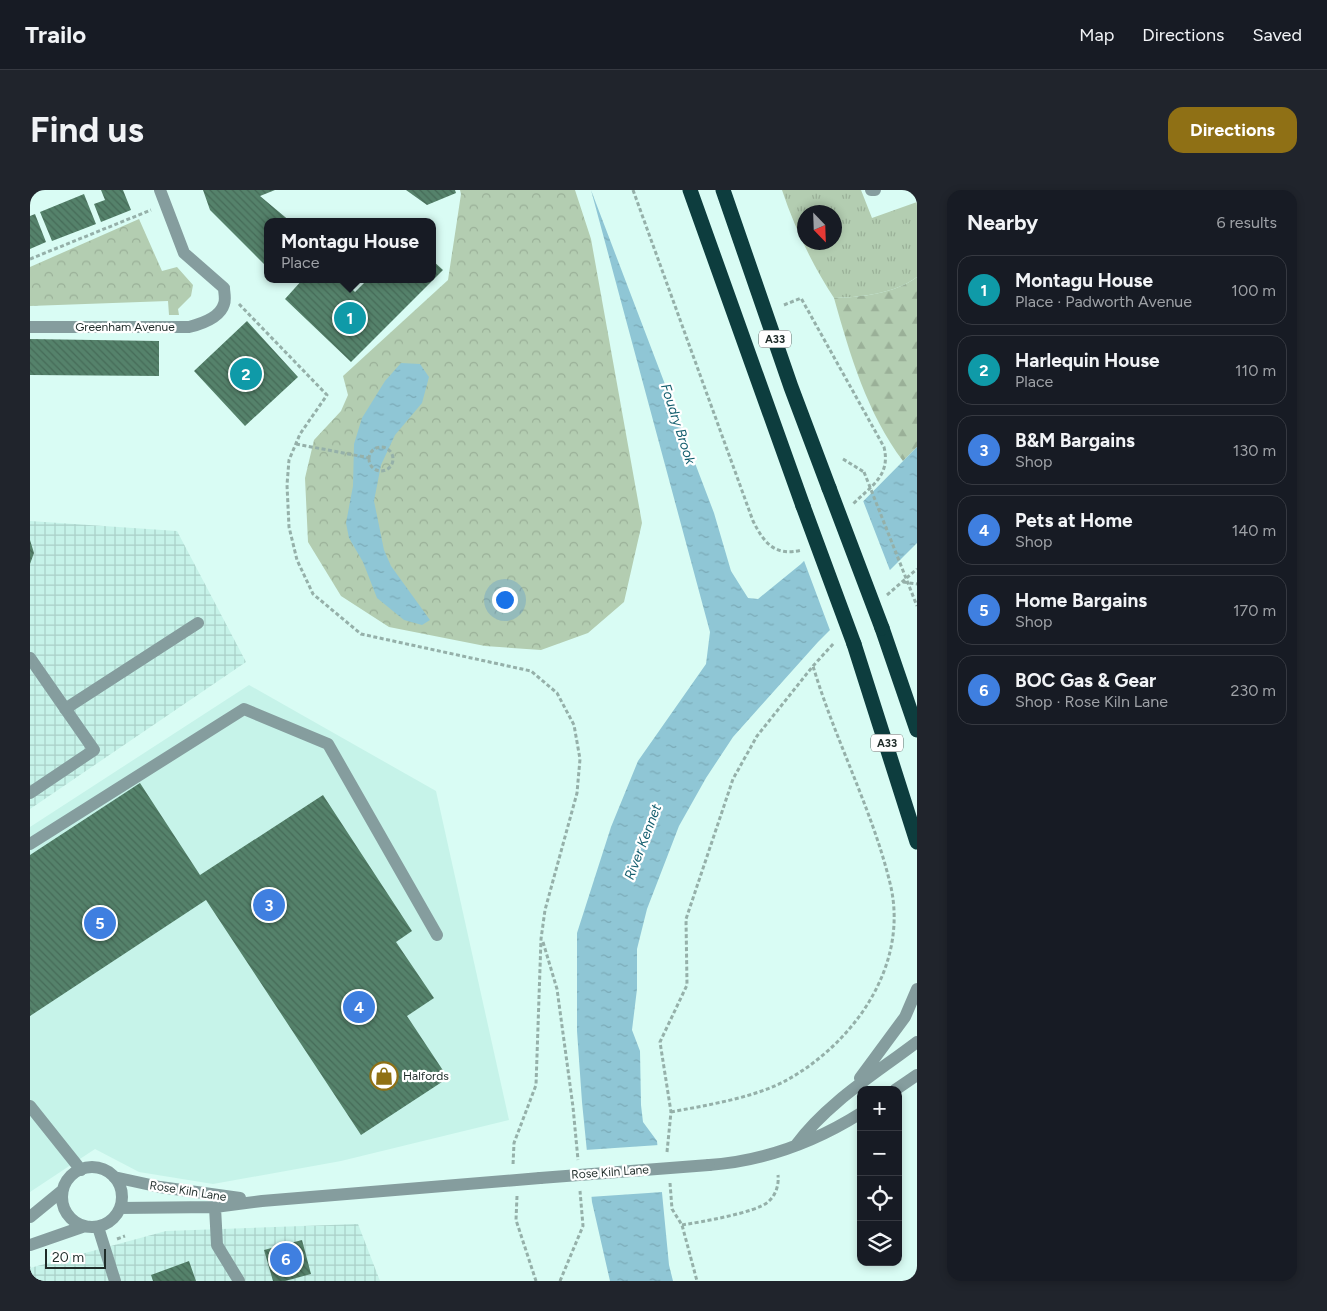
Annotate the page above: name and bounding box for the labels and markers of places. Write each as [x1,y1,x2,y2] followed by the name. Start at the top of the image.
[334,299,366,337] pin: 1
[230,355,262,393] pin: 2
[253,886,285,924] pin: 3
[84,904,116,942] pin: 5
[343,988,375,1026] pin: 4
[369,1061,399,1091] shop icon: Halfords
[403,1069,449,1083] place label: Halfords
[270,1240,302,1278] pin: 6

